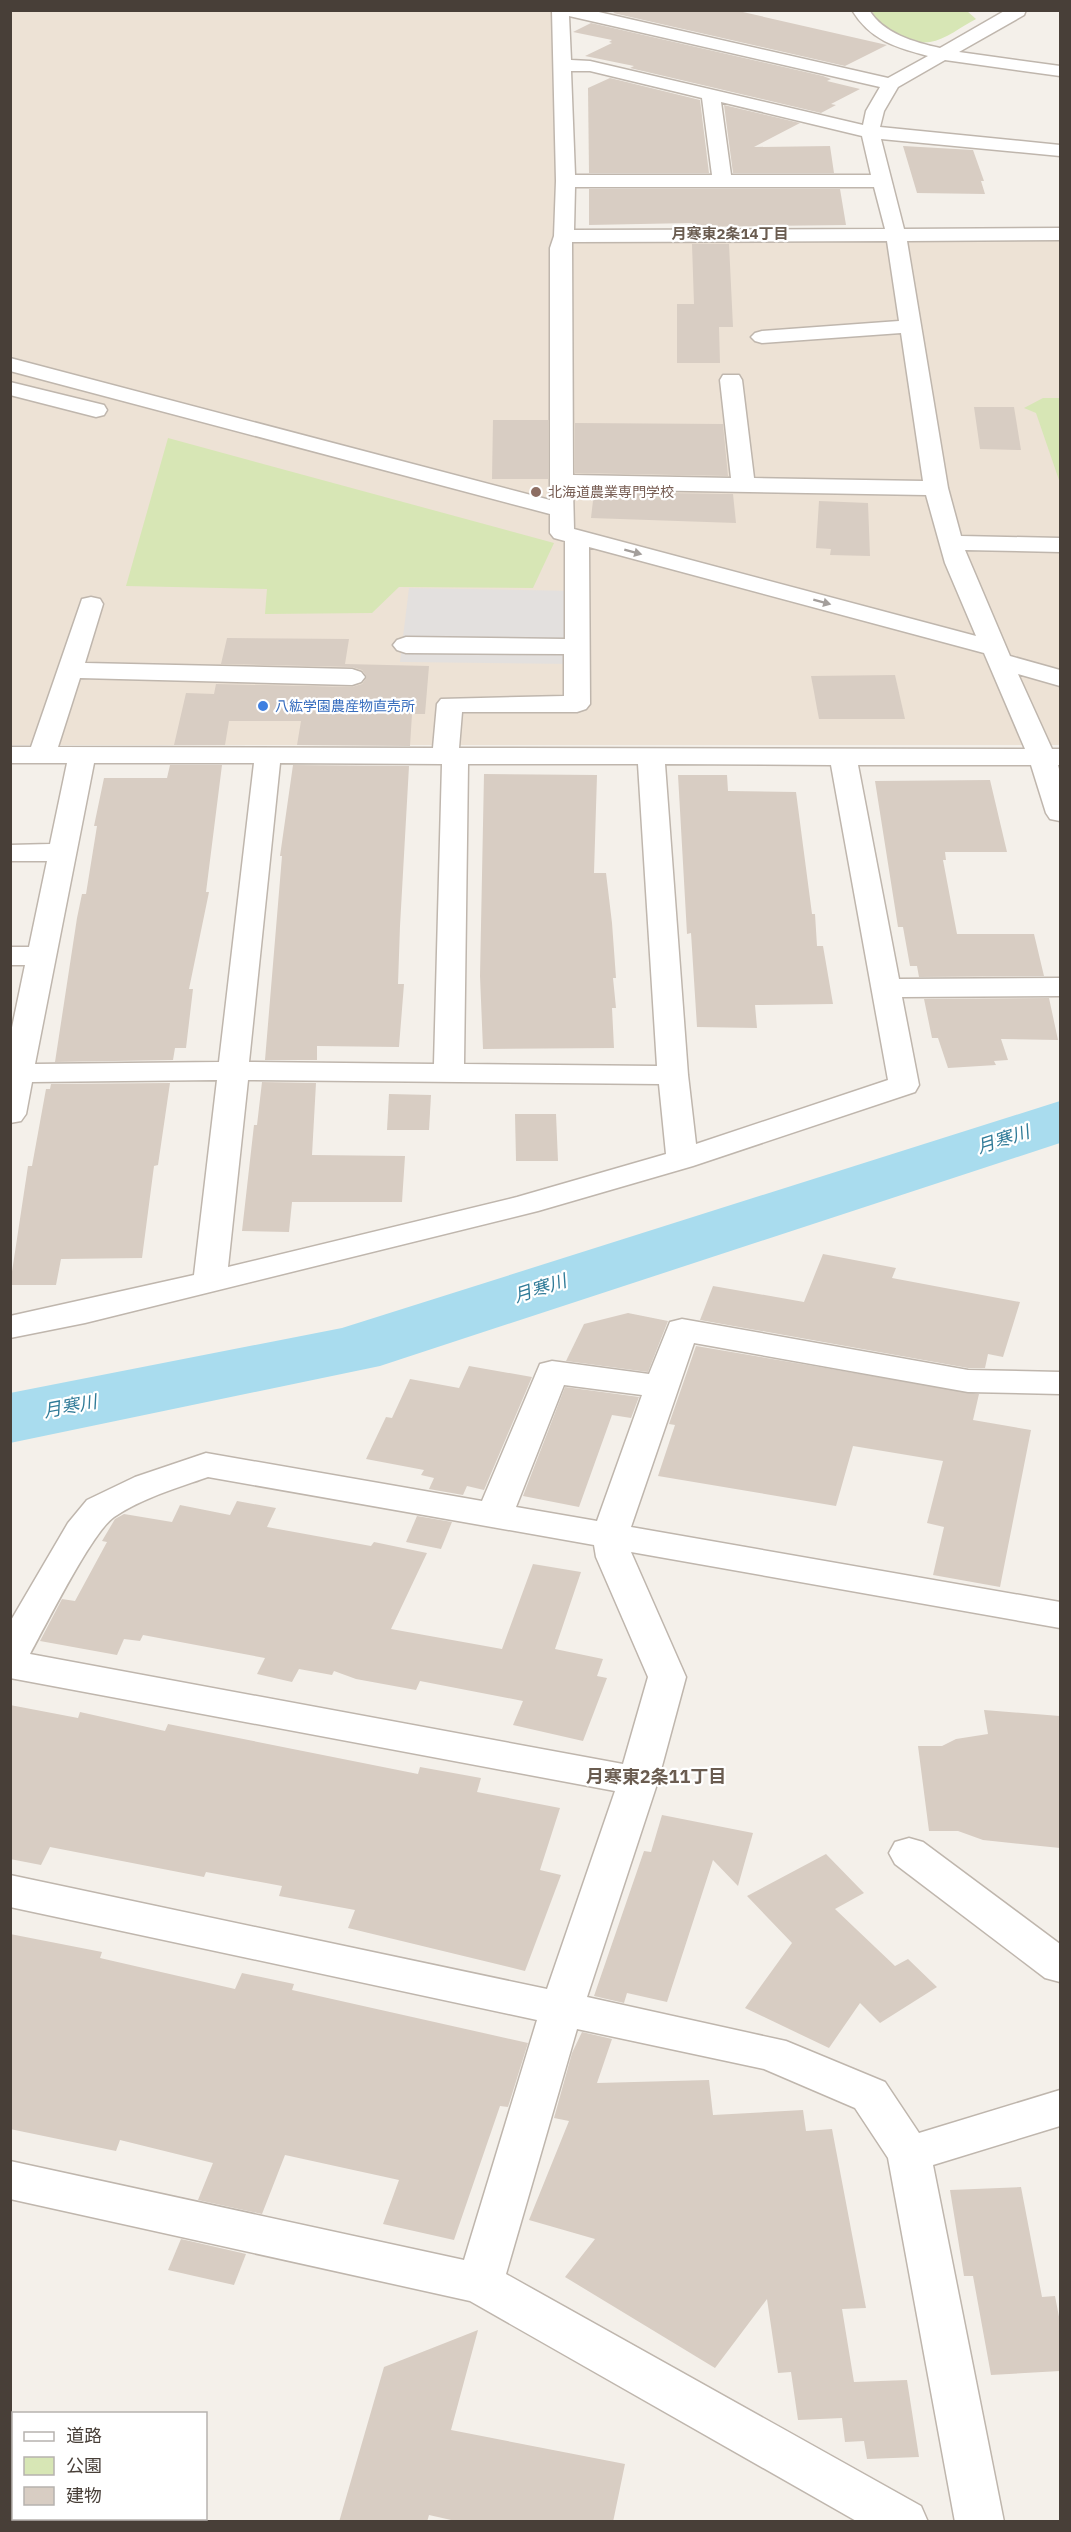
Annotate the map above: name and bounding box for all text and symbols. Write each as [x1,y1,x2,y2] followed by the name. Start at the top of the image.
[671,224,789,243] district label: 月寒東2条14丁目
[548,483,674,501] place label: 北海道農業専門学校
[529,485,543,499] marker: 北海道農業専門学校
[624,548,642,558] one-way arrow
[813,598,831,608] one-way arrow
[275,697,415,715] place label: 八紘学園農産物直売所
[256,699,270,713] marker: 八紘学園農産物直売所
[974,1119,1034,1158] water label: 月寒川
[511,1268,571,1307] water label: 月寒川
[41,1389,101,1422] water label: 月寒川
[586,1765,726,1788] district label: 月寒東2条11丁目
[12,2412,207,2520] legend
[66,2424,102,2447] text: 道路
[66,2454,102,2477] text: 公園
[66,2484,102,2507] text: 建物

